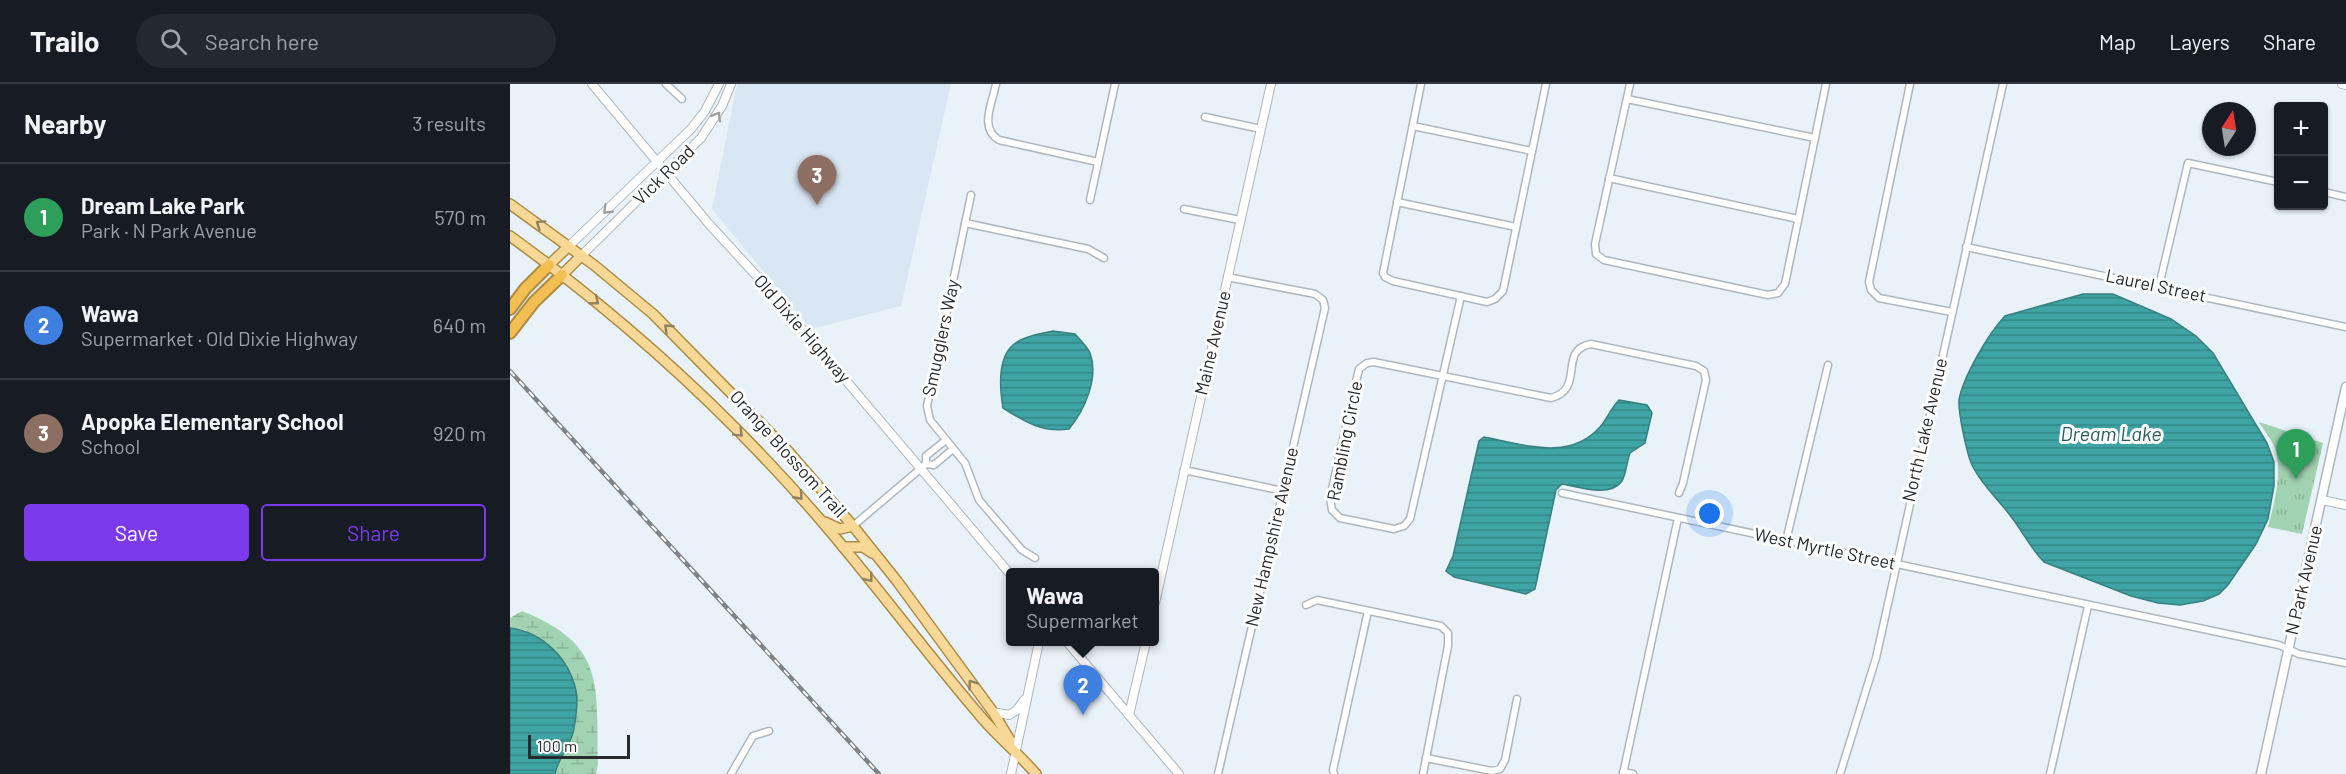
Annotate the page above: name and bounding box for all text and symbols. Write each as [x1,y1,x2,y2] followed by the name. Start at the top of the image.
[136,14,556,68] search box
[30,24,100,58] text: Trailo
[157,25,190,58] icon: search
[205,28,319,54] text: Search here
[2099,29,2136,54] text: Map
[2169,29,2230,54] text: Layers
[2263,29,2316,54] text: Share
[2202,102,2256,156] north arrow
[2274,102,2328,210] map controls
[2274,102,2328,156] button: +
[24,108,106,139] text: Nearby
[412,111,486,135] text: 3 results
[709,112,721,122] one-way arrow
[628,140,699,209] street label: Vick Road
[798,156,836,205] pin: 3
[2274,156,2328,210] button: −
[81,192,245,218] text: Dream Lake Park
[603,202,614,213] one-way arrow
[40,205,47,229] text: 1
[434,205,486,229] text: 570 m
[81,218,257,242] text: Park · N Park Avenue
[536,220,547,231] one-way arrow
[2104,264,2208,306] street label: Laurel Street
[750,270,856,387] street label: Old Dixie Highway
[917,277,963,398] street label: Smugglers Way
[1189,288,1235,397] street label: Maine Avenue
[588,294,599,305] one-way arrow
[81,300,139,326] text: Wawa
[38,313,49,337] text: 2
[433,313,486,337] text: 640 m
[665,324,675,335] one-way arrow
[81,326,358,350] text: Supermarket · Old Dixie Highway
[1897,356,1951,504] street label: North Lake Avenue
[1322,379,1366,503] street label: Rambling Circle
[726,385,852,522] street label: Orange Blossom Trail
[81,408,344,434] text: Apopka Elementary School
[38,421,49,445] text: 3
[433,421,486,445] text: 920 m
[2060,421,2162,445] water label: Dream Lake
[732,426,742,437] one-way arrow
[2276,430,2316,479] pin: 1
[81,434,140,458] text: School
[1240,445,1302,629] street label: New Hampshire Avenue
[792,489,803,500] one-way arrow
[1695,499,1724,528] your location
[24,504,249,561] button: Save
[261,504,486,561] button: Share
[1752,522,1898,574] street label: West Myrtle Street
[2280,523,2326,637] street label: N Park Avenue
[1006,568,1159,646] popup
[862,571,873,582] one-way arrow
[1026,582,1084,608] text: Wawa
[1026,608,1139,632] text: Supermarket
[1064,666,1102,715] pin: 2
[968,679,979,690] one-way arrow
[528,732,630,760] scale bar
[537,736,577,755] text: 100 m

